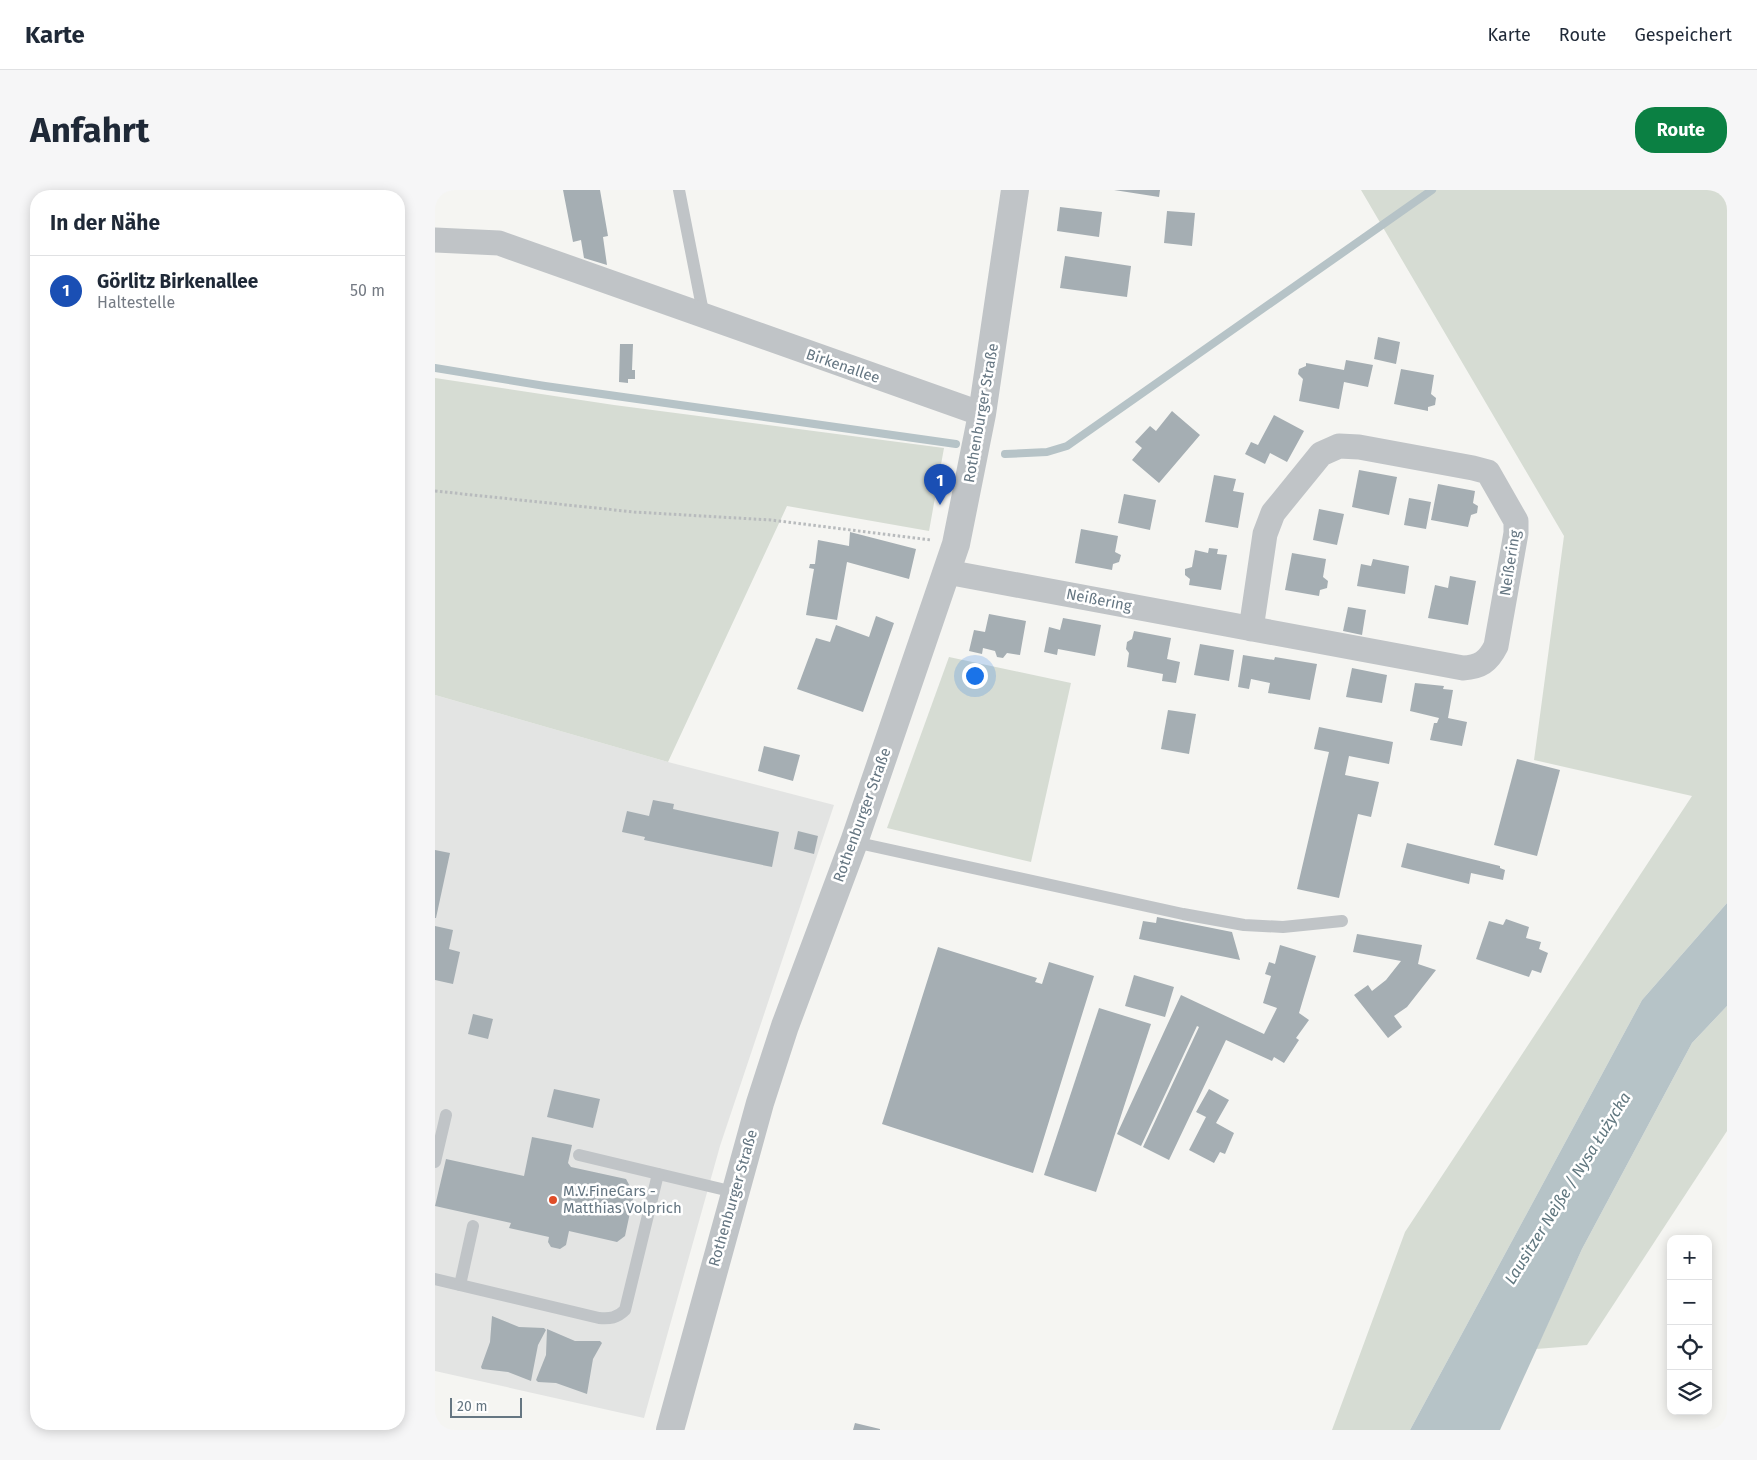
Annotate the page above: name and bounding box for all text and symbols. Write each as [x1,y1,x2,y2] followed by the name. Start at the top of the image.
[25,21,85,49] text: Karte
[1488,24,1531,46] text: Karte
[1559,24,1606,46] text: Route
[1634,24,1732,46] text: Gespeichert
[1635,107,1727,153] button: Route
[30,109,149,151] text: Anfahrt
[50,210,160,236] text: In der Nähe
[97,270,258,293] text: Görlitz Birkenallee
[62,281,70,300] text: 1
[350,281,385,300] text: 50 m
[97,293,175,312] text: Haltestelle
[960,342,1002,484] street label: Rothenburger Straße
[804,345,882,387] street label: Birkenallee
[924,464,956,505] pin: 1
[1496,529,1524,597] street label: Neißering
[1065,585,1133,615] street label: Neißering
[962,663,988,689] your location
[829,745,895,885] street label: Rothenburger Straße
[1500,1089,1634,1288] water label: Lausitzer Neiße / Nysa Łużycka
[705,1127,761,1269] street label: Rothenburger Straße
[563,1182,682,1217] place label: M.V.FineCars - Matthias Volprich
[547,1194,559,1206] marker: M.V.FineCars - Matthias Volprich
[1667,1235,1712,1415] map controls
[1667,1235,1712,1280] button: +
[1667,1280,1712,1325] button: −
[1667,1325,1712,1370] button: locate
[1667,1370,1712,1415] button: layers
[450,1395,523,1418] scale bar
[457,1398,487,1415] text: 20 m

